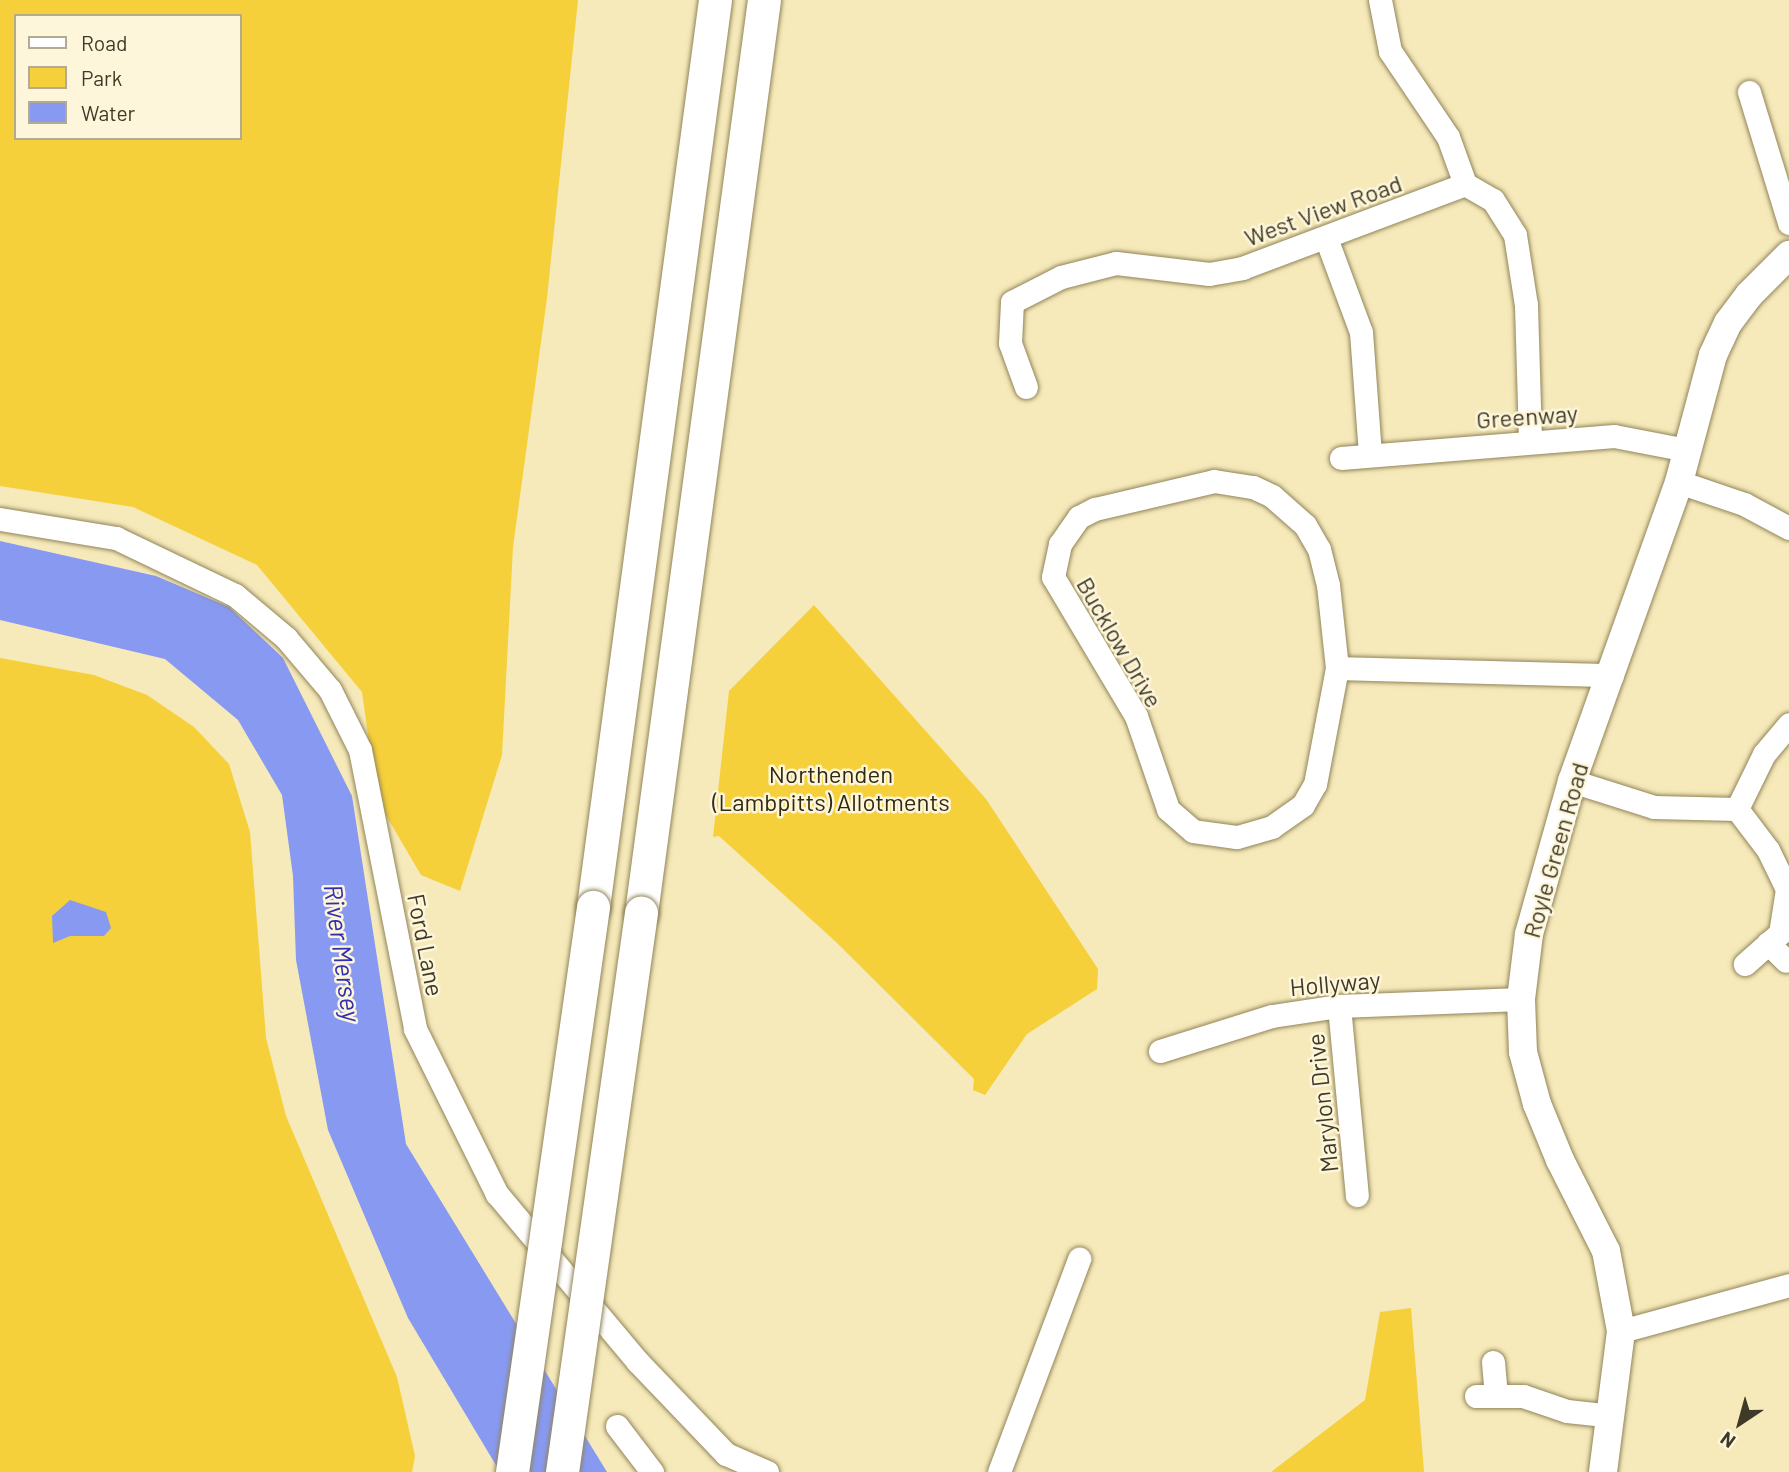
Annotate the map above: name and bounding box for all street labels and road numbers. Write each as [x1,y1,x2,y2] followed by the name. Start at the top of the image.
[1240,168,1406,252] street label: West View Road
[1475,398,1579,434] street label: Greenway
[1071,572,1169,712] street label: Bucklow Drive
[1516,759,1594,941] street label: Royle Green Road
[402,891,450,999] street label: Ford Lane
[1288,965,1382,1001] street label: Hollyway
[1300,1032,1344,1174] street label: Marylon Drive

